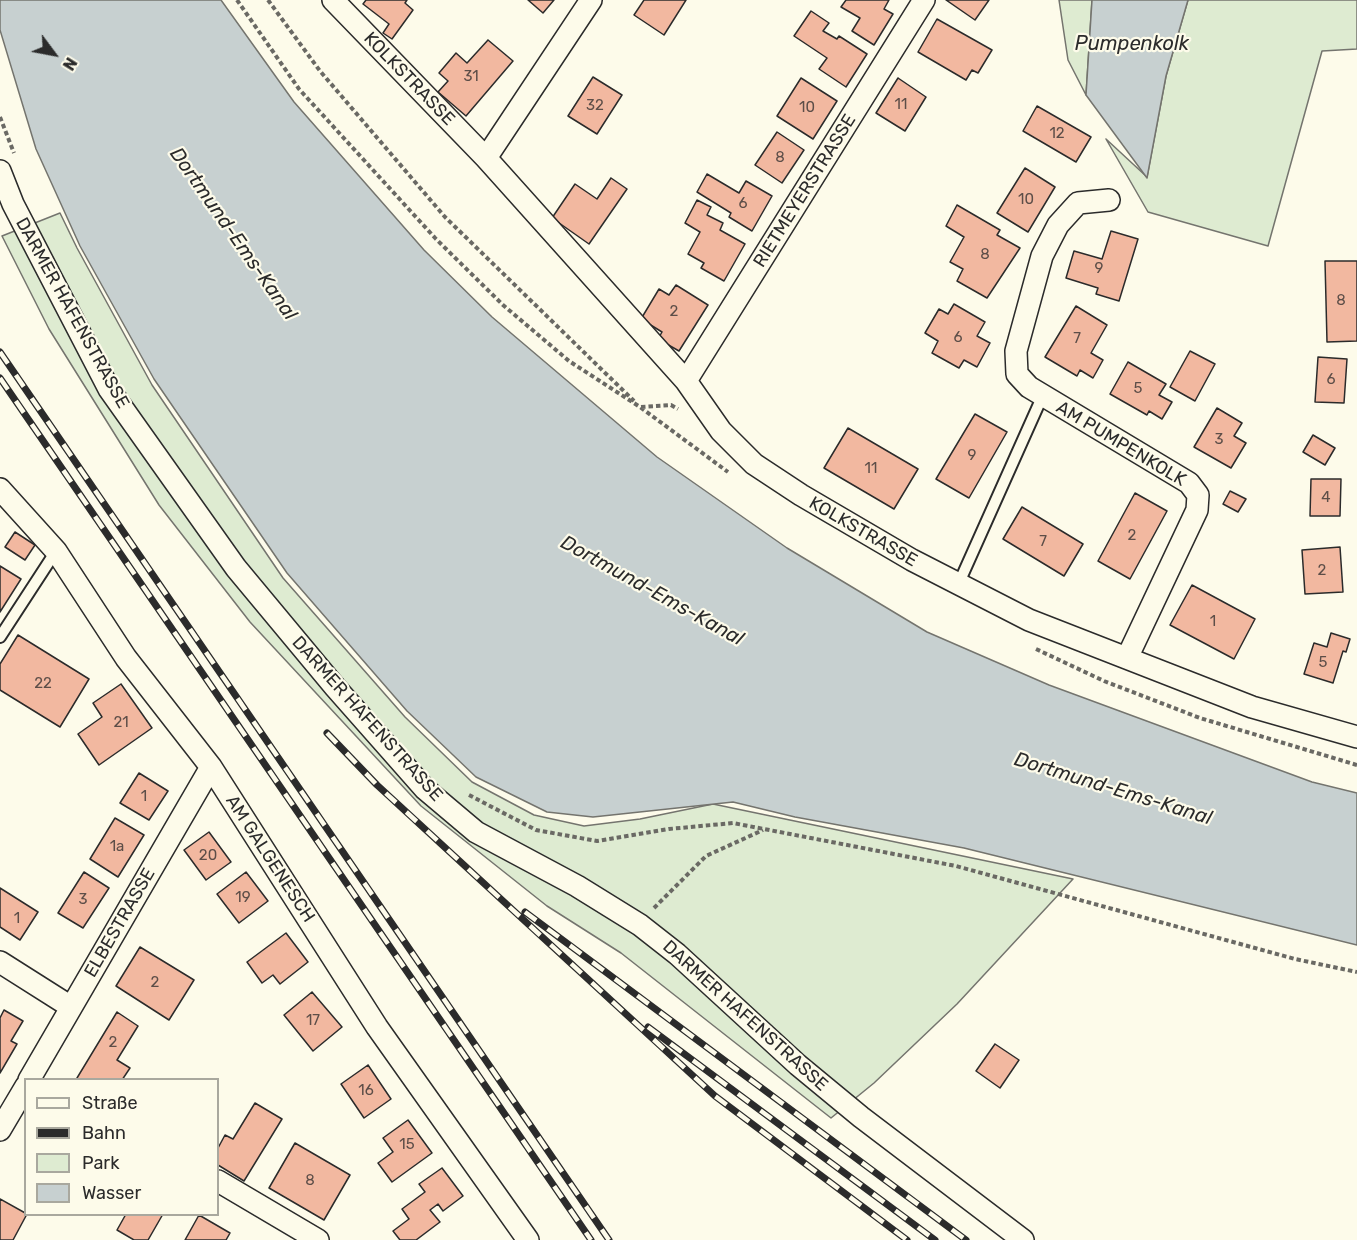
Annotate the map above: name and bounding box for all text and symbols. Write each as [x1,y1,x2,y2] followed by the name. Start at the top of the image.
[24,24,84,84] north arrow
[359,28,459,130] street label: KOLKSTRASSE
[1075,32,1189,56] water label: Pumpenkolk
[59,54,81,74] text: N
[463,68,479,86] house number: 31
[895,96,907,114] house number: 11
[586,97,604,115] house number: 32
[799,99,815,117] house number: 10
[749,111,861,271] street label: RIETMEYERSTRASSE
[1049,125,1065,143] house number: 12
[164,143,302,325] water label: Dortmund-Ems-Kanal
[775,149,785,167] house number: 8
[1018,191,1034,209] house number: 10
[738,195,748,213] house number: 6
[11,214,133,412] street label: DARMER HAFENSTRASSE
[980,246,990,264] house number: 8
[1095,260,1103,278] house number: 9
[1336,292,1346,310] house number: 8
[670,303,678,321] house number: 2
[953,329,963,347] house number: 6
[1073,330,1081,348] house number: 7
[1326,371,1336,389] house number: 6
[1134,380,1142,398] house number: 5
[1052,397,1190,491] street label: AM PUMPENKOLK
[1214,431,1224,449] house number: 3
[968,447,976,465] house number: 9
[865,460,877,478] house number: 11
[1321,489,1331,507] house number: 4
[805,492,921,572] street label: KOLKSTRASSE
[1128,527,1136,545] house number: 2
[556,531,748,651] water label: Dortmund-Ems-Kanal
[1039,533,1047,551] house number: 7
[1318,562,1326,580] house number: 2
[1210,613,1216,631] house number: 1
[287,632,447,806] street label: DARMER HAFENSTRASSE
[1319,654,1327,672] house number: 5
[34,675,52,693] house number: 22
[113,714,129,732] house number: 21
[1011,747,1215,831] water label: Dortmund-Ems-Kanal
[141,788,147,806] house number: 1
[221,791,319,927] street label: AM GALGENESCH
[110,838,124,856] house number: 1a
[199,847,217,865] house number: 20
[80,865,160,981] street label: ELBESTRASSE
[235,889,251,907] house number: 19
[78,891,88,909] house number: 3
[14,910,20,928] house number: 1
[658,936,832,1096] street label: DARMER HAFENSTRASSE
[151,974,159,992] house number: 2
[306,1012,320,1030] house number: 17
[109,1034,117,1052] house number: 2
[24,1078,219,1216] legend
[358,1082,374,1100] house number: 16
[82,1092,138,1114] text: Straße
[82,1122,126,1144] text: Bahn
[399,1136,415,1154] house number: 15
[82,1152,119,1174] text: Park
[305,1172,315,1190] house number: 8
[82,1182,141,1204] text: Wasser

